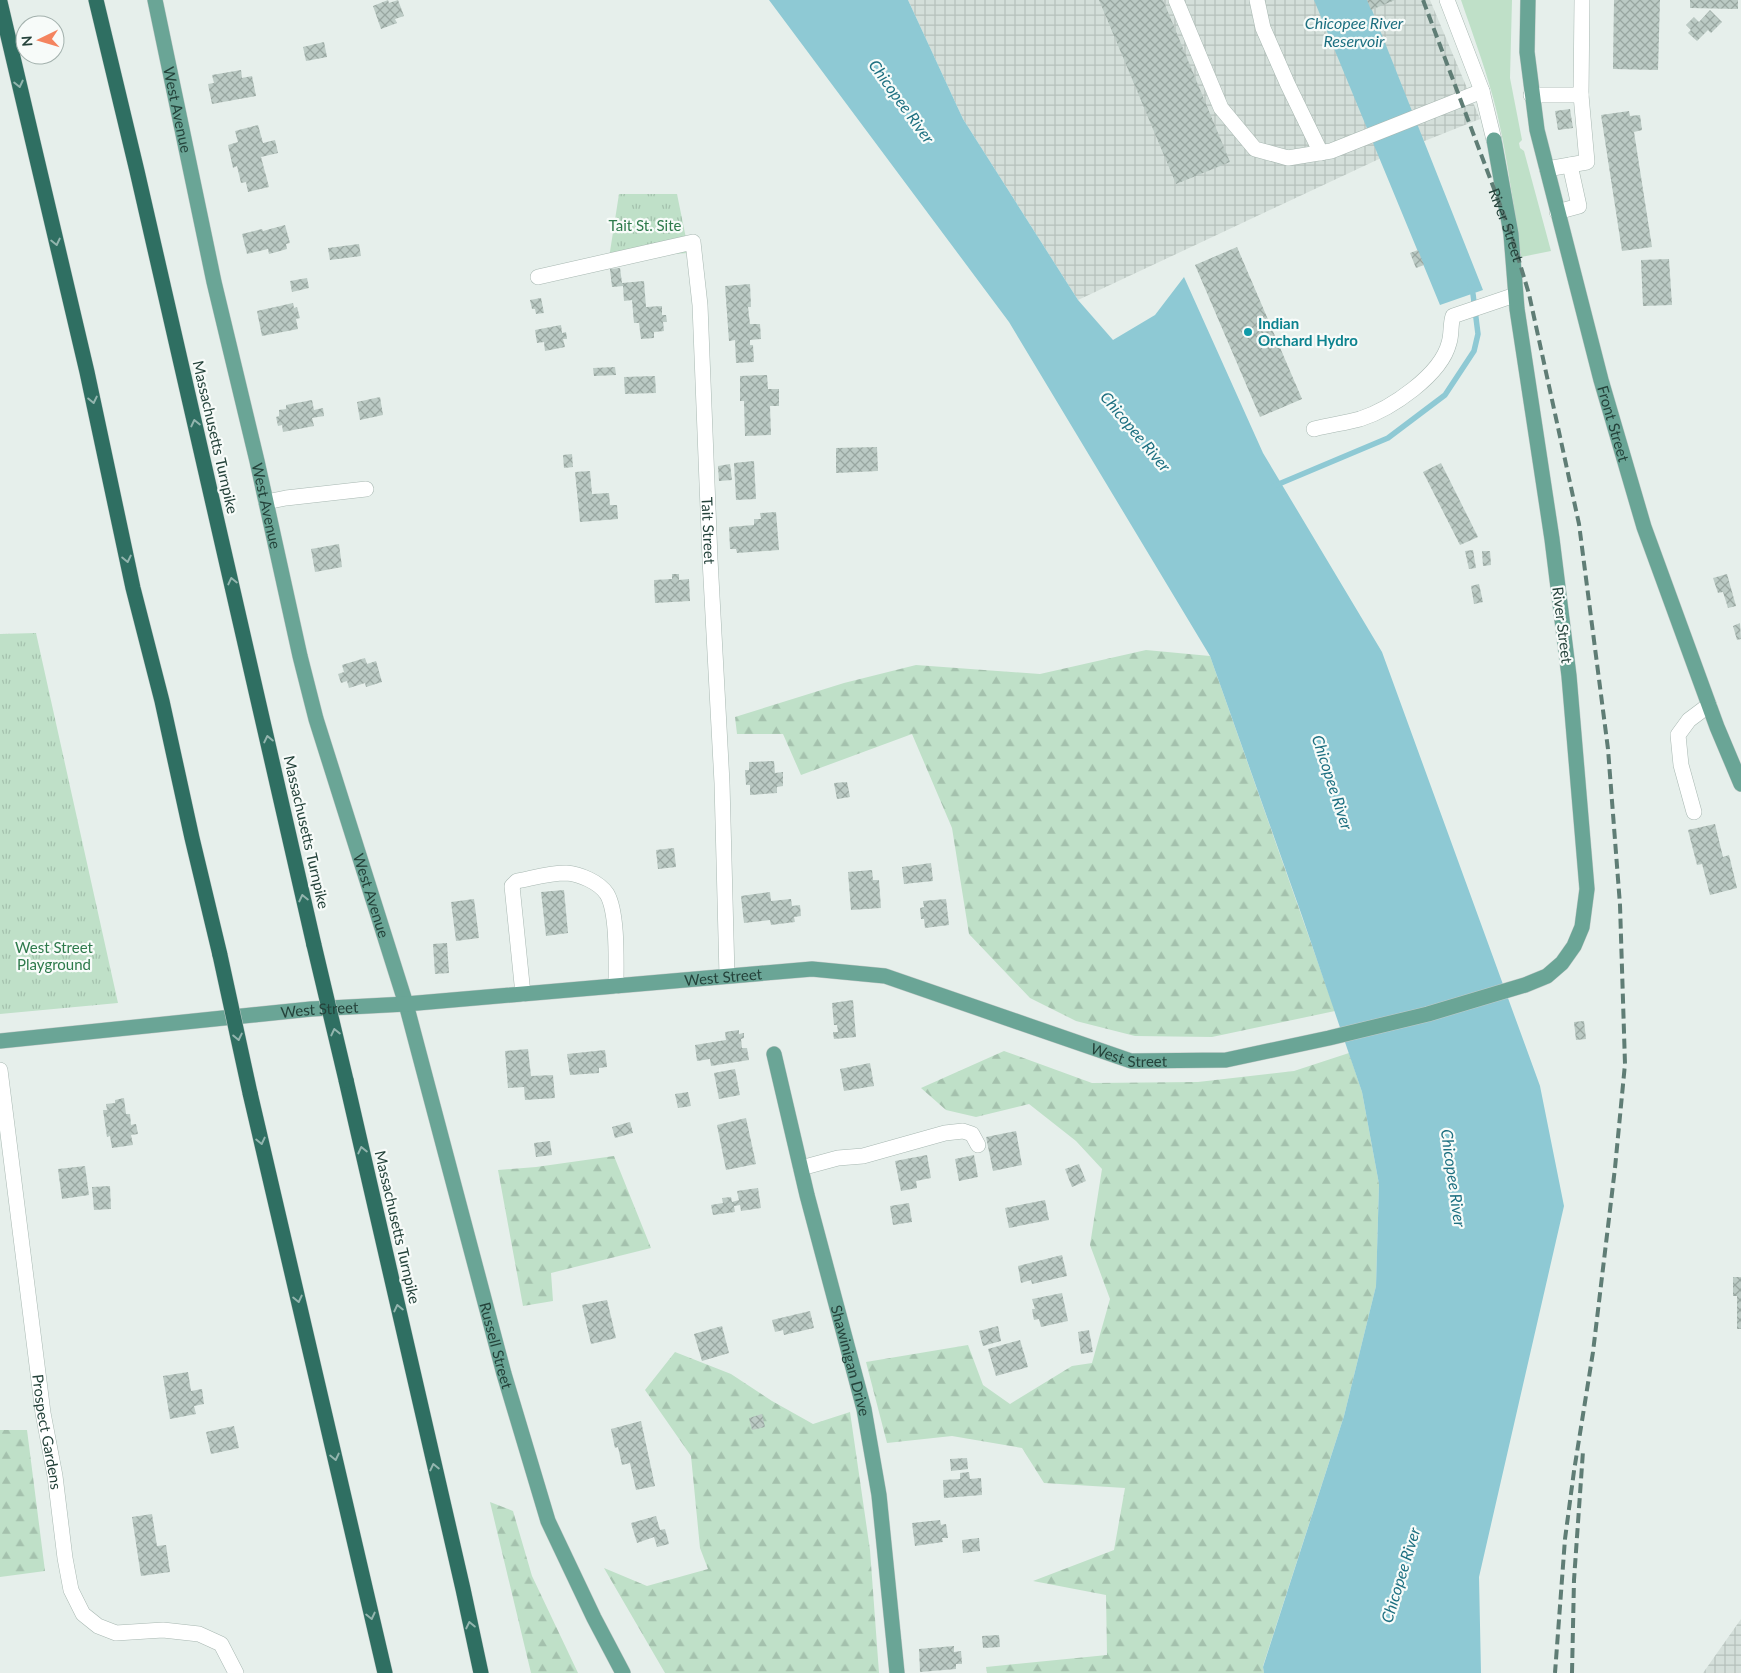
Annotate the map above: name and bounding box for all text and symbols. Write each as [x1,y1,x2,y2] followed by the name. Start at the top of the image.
[1305,13,1404,50] water label: Chicopee River Reservoir
[15,15,65,65] north arrow
[18,35,35,47] text: N
[865,56,939,147] water label: Chicopee River
[160,65,196,154] street label: West Avenue
[13,79,24,88] one-way arrow
[1486,185,1528,264] street label: River Street
[609,216,682,234] park label: Tait St. Site
[50,238,61,246] one-way arrow
[1258,314,1358,349] place label: Indian Orchard Hydro
[1242,326,1254,338] marker: Indian Orchard Hydro
[190,359,242,515] street label: Massachusetts Turnpike
[1594,383,1634,464] street label: Front Street
[1097,387,1175,475] water label: Chicopee River
[87,396,98,405] one-way arrow
[190,418,201,427] one-way arrow
[249,461,285,550] street label: West Avenue
[699,497,719,565] street label: Tait Street
[121,555,132,564] one-way arrow
[227,576,238,585] one-way arrow
[1549,586,1577,665] street label: River Street
[1309,732,1357,832] water label: Chicopee River
[263,735,274,744] one-way arrow
[281,754,333,910] street label: Massachusetts Turnpike
[350,851,394,940] street label: West Avenue
[298,893,309,902] one-way arrow
[15,938,94,973] park label: West Street Playground
[683,964,763,989] street label: West Street
[280,997,359,1021] street label: West Street
[330,1028,341,1037] one-way arrow
[232,1033,243,1042] one-way arrow
[1089,1039,1168,1070] street label: West Street
[1438,1128,1470,1229] water label: Chicopee River
[255,1136,266,1145] one-way arrow
[357,1146,368,1155] one-way arrow
[372,1149,424,1305] street label: Massachusetts Turnpike
[292,1295,303,1304] one-way arrow
[476,1300,517,1391] street label: Russell Street
[828,1303,874,1417] street label: Shawinigan Drive
[393,1304,404,1313] one-way arrow
[29,1373,66,1490] street label: Prospect Gardens
[329,1453,340,1462] one-way arrow
[429,1462,440,1471] one-way arrow
[1377,1525,1424,1625] water label: Chicopee River
[365,1611,376,1620] one-way arrow
[466,1621,476,1630] one-way arrow

